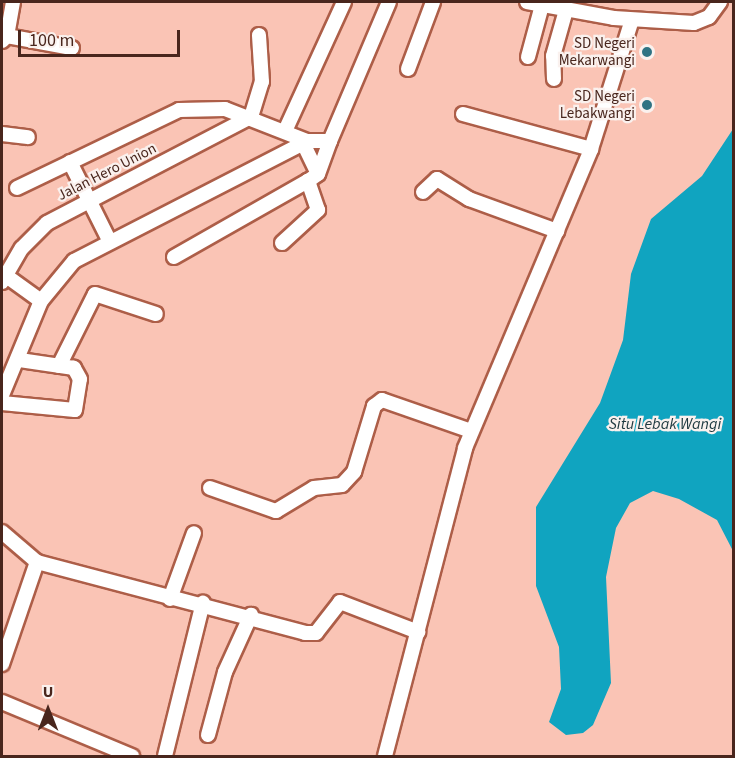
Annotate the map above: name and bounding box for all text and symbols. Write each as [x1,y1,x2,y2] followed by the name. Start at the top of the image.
[21,18,183,56] scale bar
[29,28,74,53] text: 100 m
[559,34,635,69] place label: SD Negeri Mekarwangi
[640,45,654,59] marker: SD Negeri Mekarwangi
[560,87,635,122] place label: SD Negeri Lebakwangi
[640,98,654,112] marker: SD Negeri Lebakwangi
[55,139,159,205] street label: Jalan Hero Union
[609,414,721,434] water label: Situ Lebak Wangi
[18,680,78,740] north arrow
[43,681,53,703] text: U

